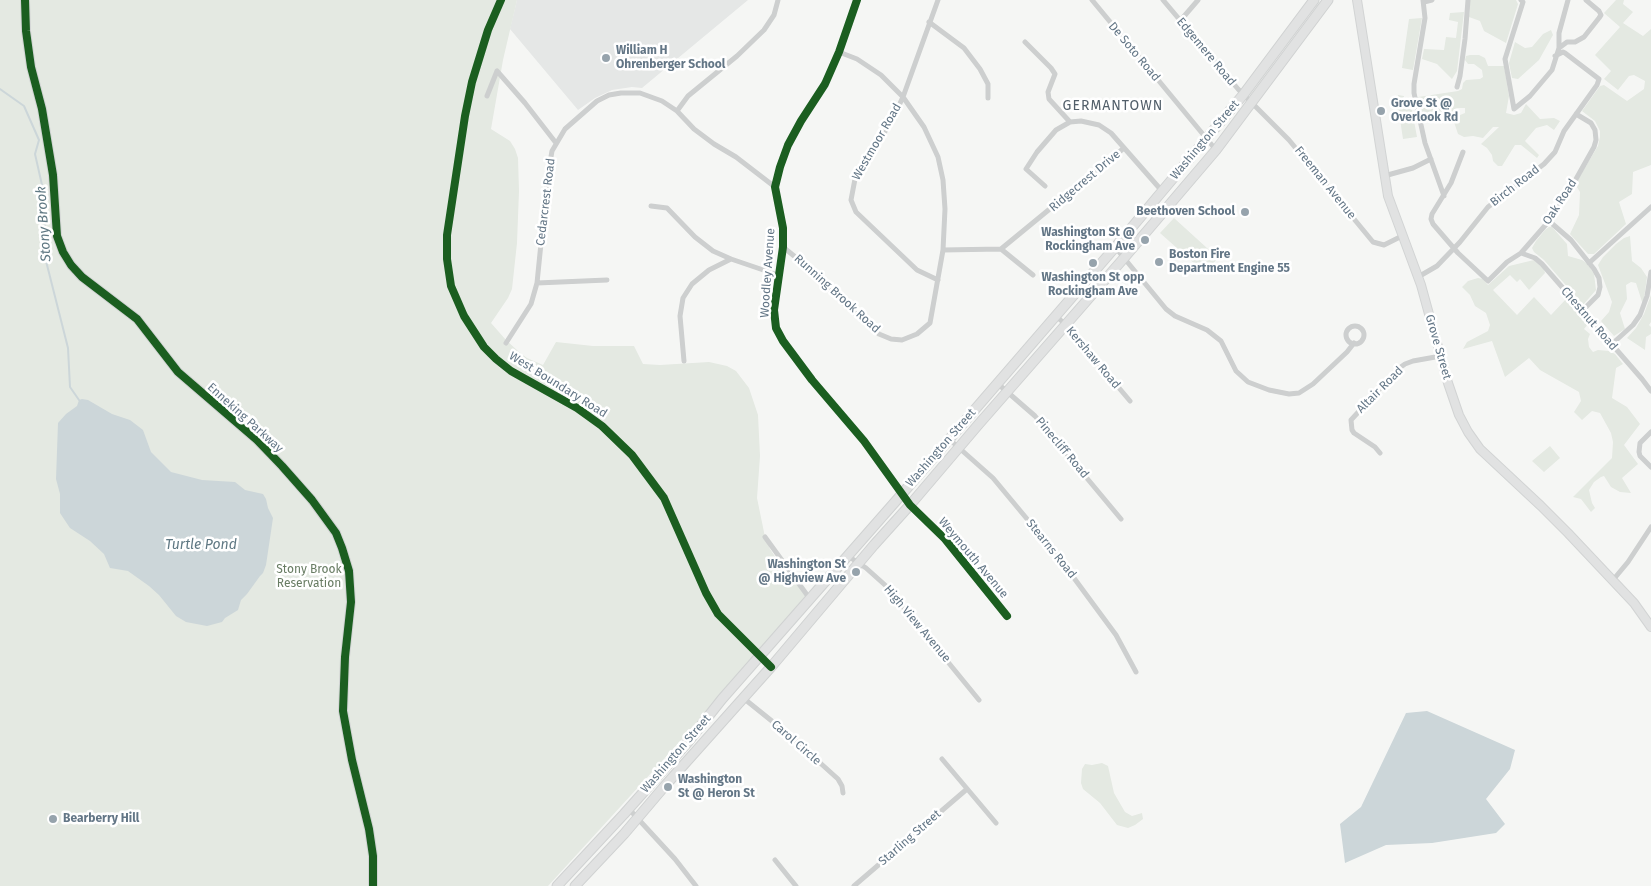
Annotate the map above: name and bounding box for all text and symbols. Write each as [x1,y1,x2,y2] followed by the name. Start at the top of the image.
[1173,15,1239,89] street label: Edgemere Road
[1105,19,1163,85] street label: De Soto Road
[616,44,725,72] place label: William H Ohrenberger School
[600,52,612,64] marker: William H Ohrenberger School
[1168,97,1242,183] street label: Washington Street
[1391,97,1458,125] place label: Grove St @ Overlook Rd
[1061,98,1165,114] district label: GERMANTOWN
[849,101,905,183] street label: Westmoor Road
[1375,105,1387,117] marker: Grove St @ Overlook Rd
[1291,144,1359,222] street label: Freeman Avenue
[1047,147,1123,215] street label: Ridgecrest Drive
[533,157,559,247] street label: Cedarcrest Road
[1487,162,1543,210] street label: Birch Road
[1540,176,1580,228] street label: Oak Road
[33,186,55,262] water label: Stony Brook
[1136,205,1235,219] place label: Beethoven School
[1239,206,1251,218] marker: Beethoven School
[1041,226,1135,254] place label: Washington St @ Rockingham Ave
[758,228,778,318] street label: Woodley Avenue
[1139,234,1151,246] marker: Washington St @ Rockingham Ave
[1169,248,1290,276] place label: Boston Fire Department Engine 55
[791,252,883,336] street label: Running Brook Road
[1153,256,1165,268] marker: Boston Fire Department Engine 55
[1087,257,1099,269] marker: Washington St opp Rockingham Ave
[1042,271,1144,299] place label: Washington St opp Rockingham Ave
[1558,284,1620,354] street label: Chestnut Road
[1422,313,1454,381] street label: Grove Street
[1063,324,1123,392] street label: Kershaw Road
[506,349,610,421] street label: West Boundary Road
[1354,364,1406,416] street label: Altair Road
[204,380,286,456] street label: Enneking Parkway
[903,406,979,490] street label: Washington Street
[1032,414,1092,482] street label: Pinecliff Road
[935,515,1011,601] street label: Weymouth Avenue
[1023,517,1079,581] street label: Stearns Road
[165,537,237,553] water label: Turtle Pond
[758,558,846,586] place label: Washington St @ Highview Ave
[276,563,342,591] park label: Stony Brook Reservation
[850,566,862,578] marker: Washington St @ Highview Ave
[881,583,953,665] street label: High View Avenue
[638,712,714,796] street label: Washington Street
[768,717,824,769] street label: Carol Circle
[678,773,755,801] place label: Washington St @ Heron St
[662,781,674,793] marker: Washington St @ Heron St
[876,807,944,869] street label: Starling Street
[63,812,139,826] place label: Bearberry Hill
[47,813,59,825] marker: Bearberry Hill

